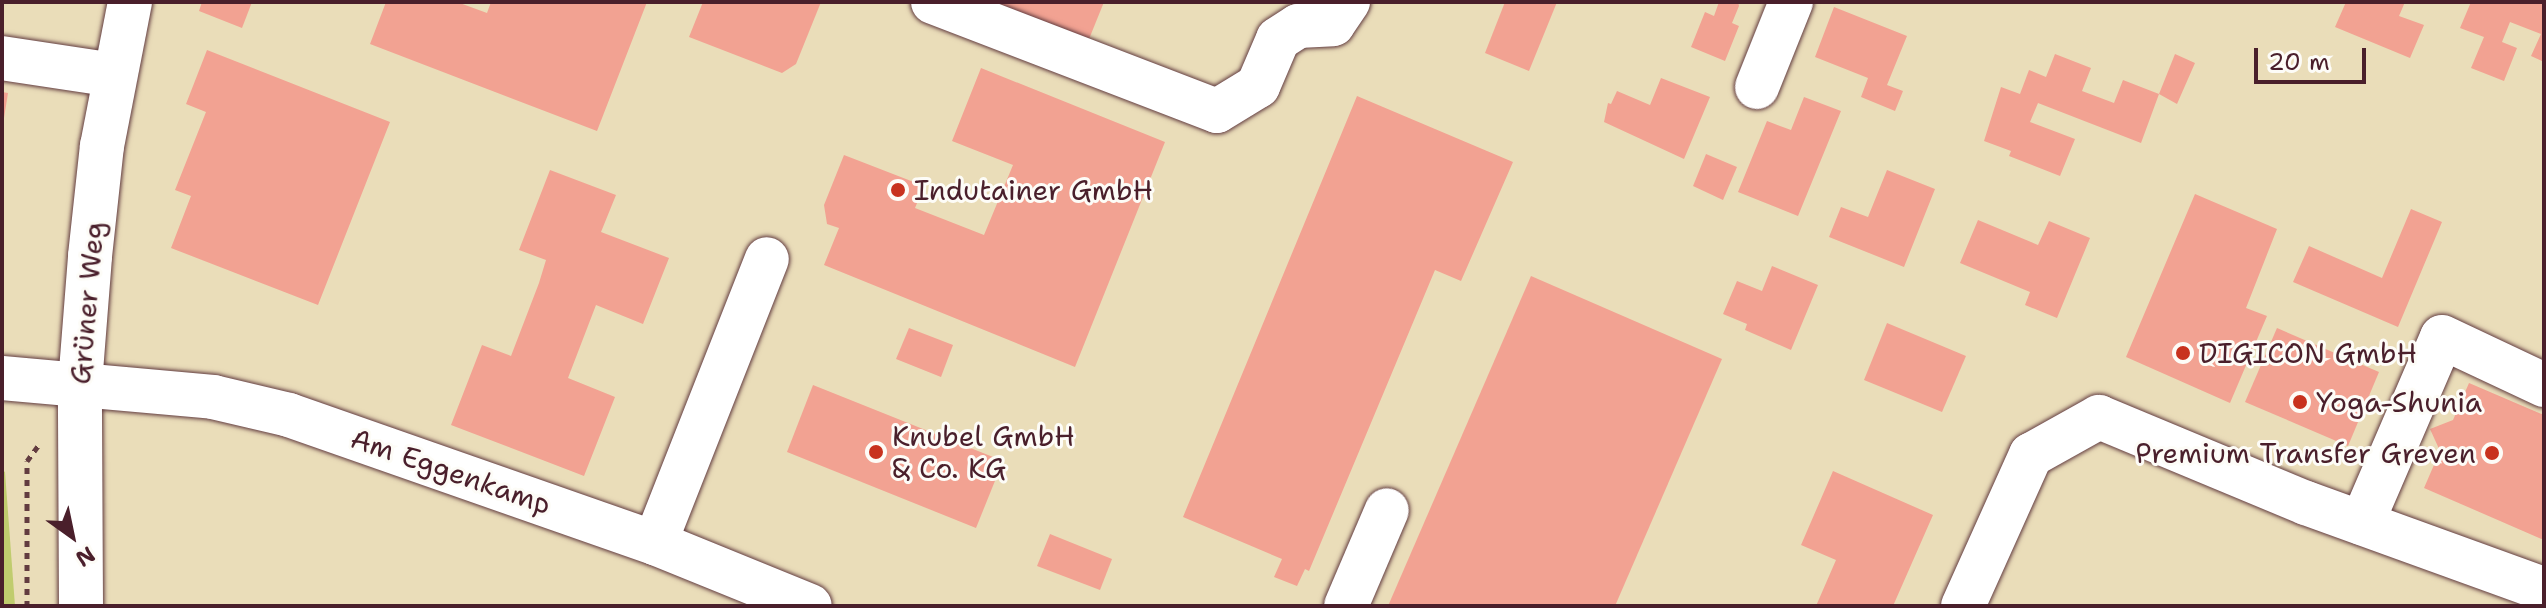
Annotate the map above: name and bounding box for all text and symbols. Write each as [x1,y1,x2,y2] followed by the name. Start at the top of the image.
[2258,32,2370,82] scale bar
[2268,46,2330,78] text: 20 m
[914,173,1153,207] place label: Indutainer GmbH
[889,181,907,199] marker: Indutainer GmbH
[63,220,111,386] street label: Grüner Weg
[2199,336,2417,370] place label: DIGICON GmbH
[2174,344,2192,362] marker: DIGICON GmbH
[2316,385,2482,419] place label: Yoga-Shunia
[2291,393,2309,411] marker: Yoga-Shunia
[892,419,1075,485] place label: Knubel GmbH & Co. KG
[346,421,556,521] street label: Am Eggenkamp
[2135,436,2476,470] place label: Premium Transfer Greven
[867,443,885,461] marker: Knubel GmbH & Co. KG
[2483,444,2501,462] marker: Premium Transfer Greven
[32,496,112,576] north arrow
[70,540,101,573] text: N

